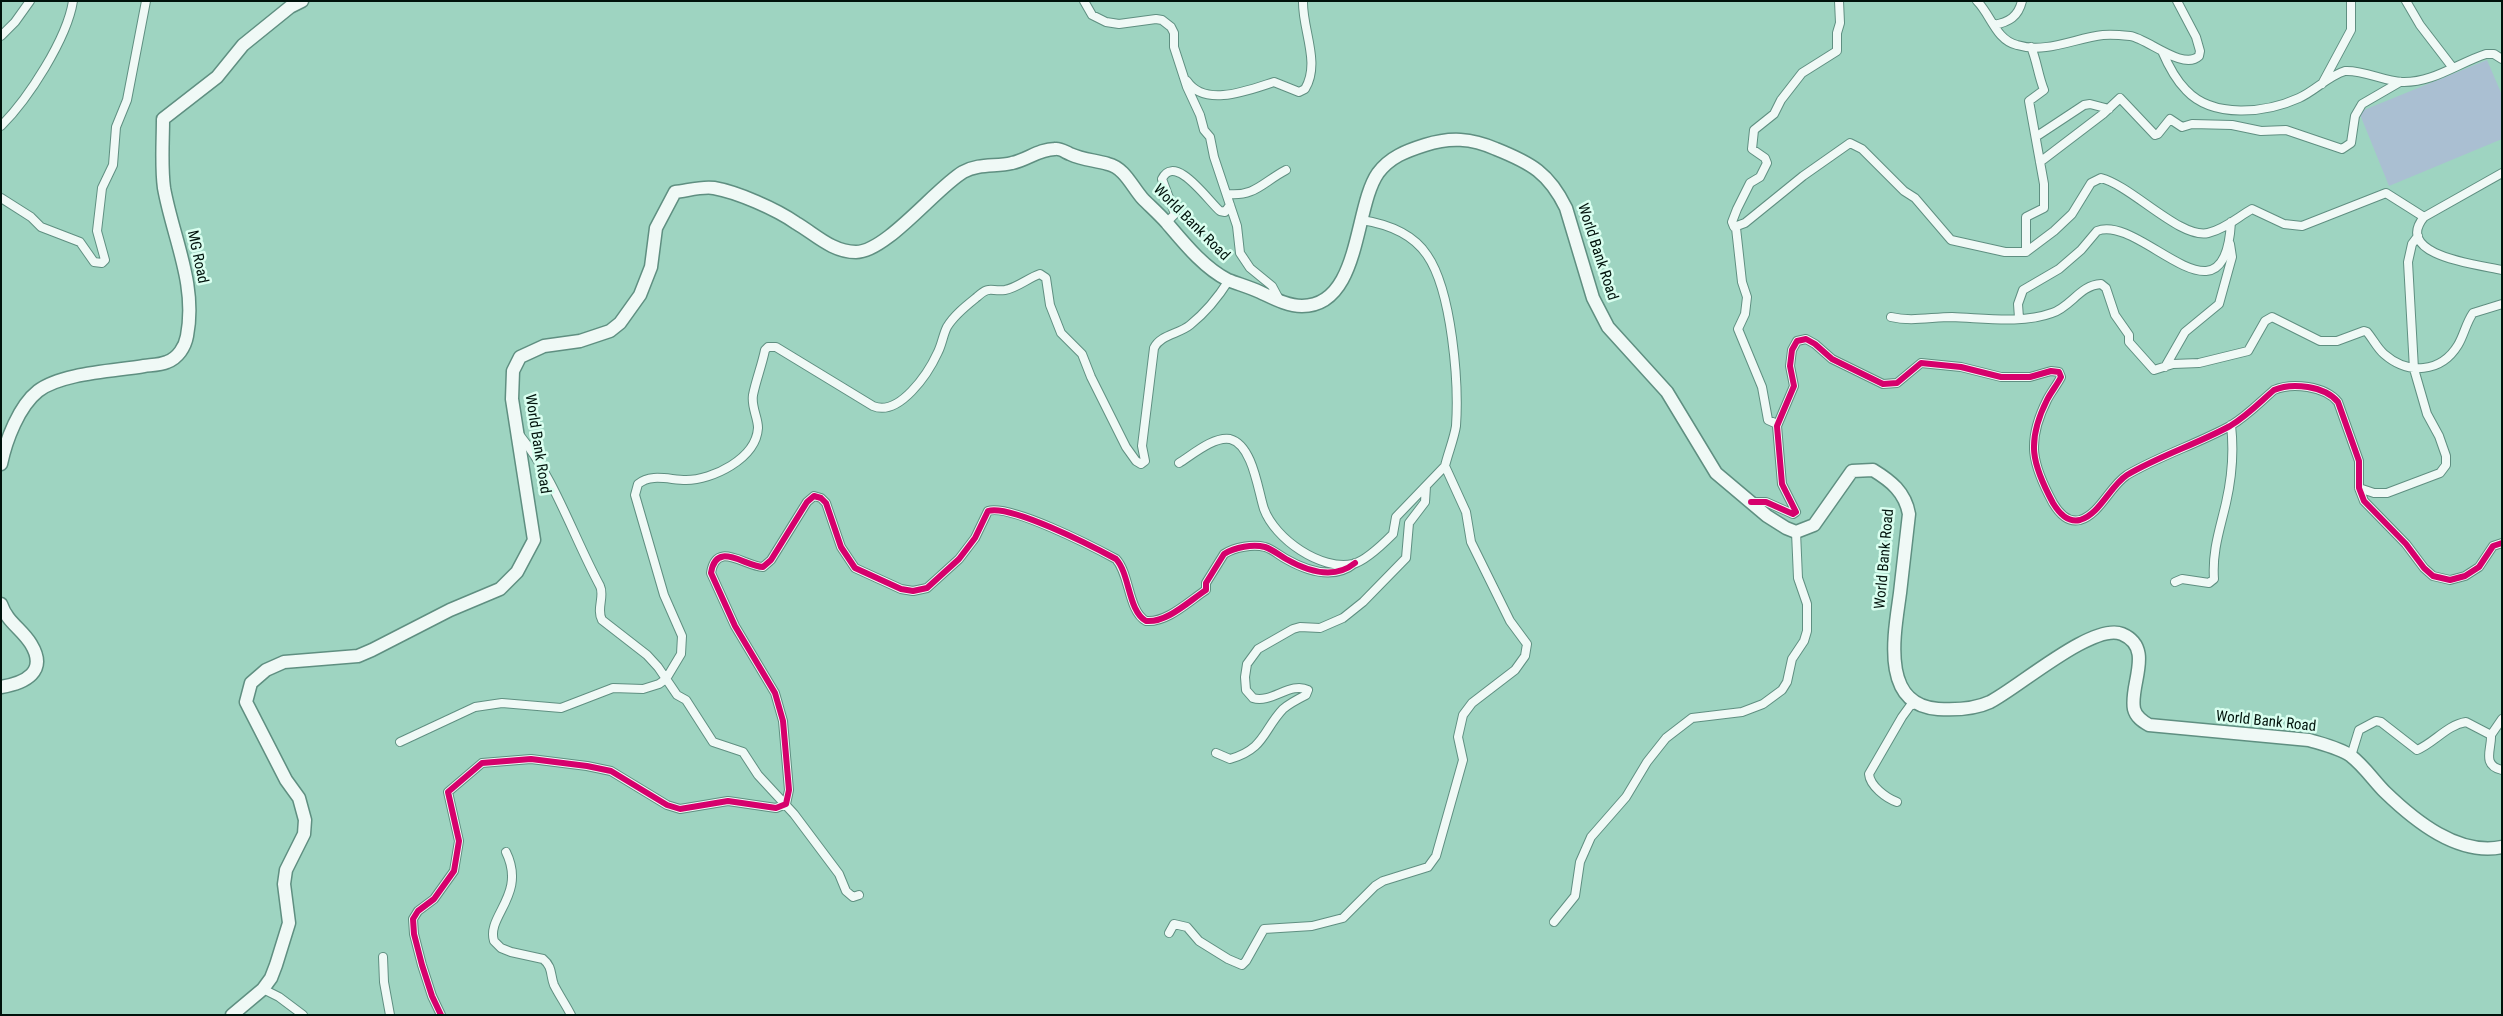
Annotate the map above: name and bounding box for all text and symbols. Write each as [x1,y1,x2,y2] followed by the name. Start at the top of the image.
[1149,181,1233,265] street label: World Bank Road
[1573,201,1621,303] street label: World Bank Road
[183,229,211,285] street label: MG Road
[520,393,554,495] street label: World Bank Road
[1872,508,1898,610] street label: World Bank Road
[2215,708,2317,736] street label: World Bank Road

